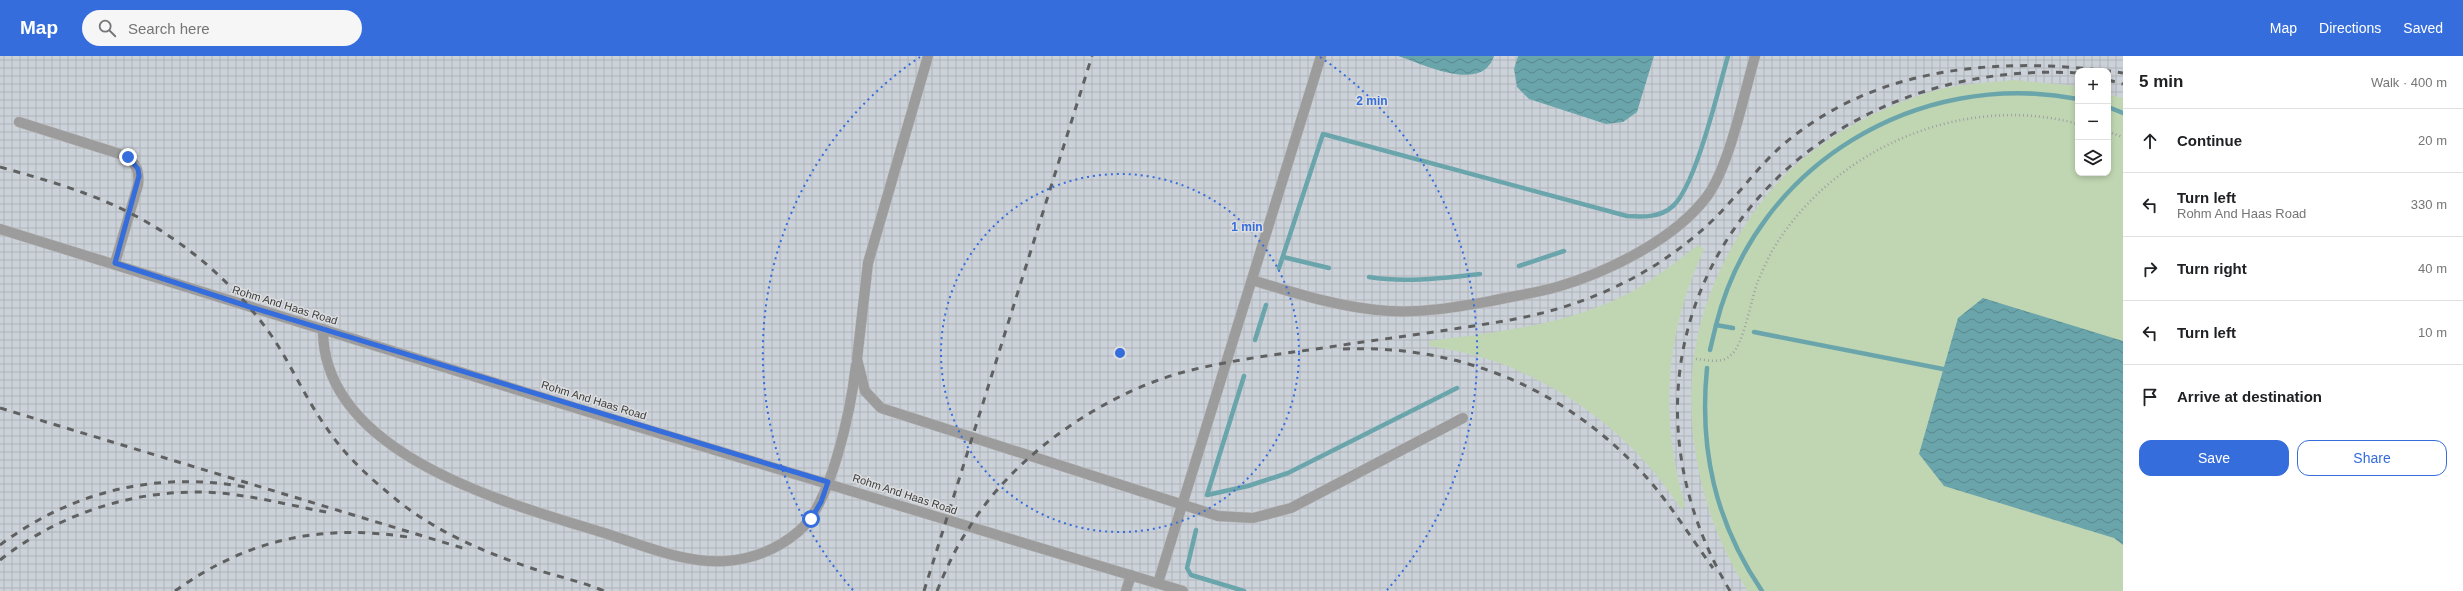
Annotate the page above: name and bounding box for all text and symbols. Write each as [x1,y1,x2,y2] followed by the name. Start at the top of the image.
[82,10,362,46] search box
[20,17,58,38] text: Map
[96,17,118,39] icon: search
[128,20,210,37] text: Search here
[2270,20,2297,36] text: Map
[2319,20,2381,36] text: Directions
[2403,20,2443,36] text: Saved
[2075,68,2111,176] map controls
[2075,68,2111,104] button: +
[2139,72,2183,91] text: 5 min
[2371,75,2447,90] text: Walk · 400 m
[1356,94,1388,108] text: 2 min
[2075,104,2111,140] button: −
[2139,130,2161,152] icon: ahead
[2177,132,2242,149] text: Continue
[2418,133,2447,148] text: 20 m
[2075,140,2111,176] button: layers
[119,148,137,166] route end
[2177,189,2236,206] text: Turn left
[2139,194,2161,216] icon: left
[2411,197,2447,212] text: 330 m
[2177,206,2306,221] text: Rohm And Haas Road
[1231,220,1263,234] text: 1 min
[2139,258,2161,280] icon: right
[2177,260,2247,277] text: Turn right
[2418,261,2447,276] text: 40 m
[231,283,339,327] street label: Rohm And Haas Road
[2139,322,2161,344] icon: left
[2177,324,2236,341] text: Turn left
[2418,325,2447,340] text: 10 m
[1113,346,1127,360] centre of rings
[540,378,648,422] street label: Rohm And Haas Road
[2139,386,2161,408] icon: arrive
[2177,388,2322,405] text: Arrive at destination
[2139,440,2289,476] button: Save
[2297,440,2447,476] button: Share
[851,471,959,517] street label: Rohm And Haas Road
[802,510,820,528] route start

